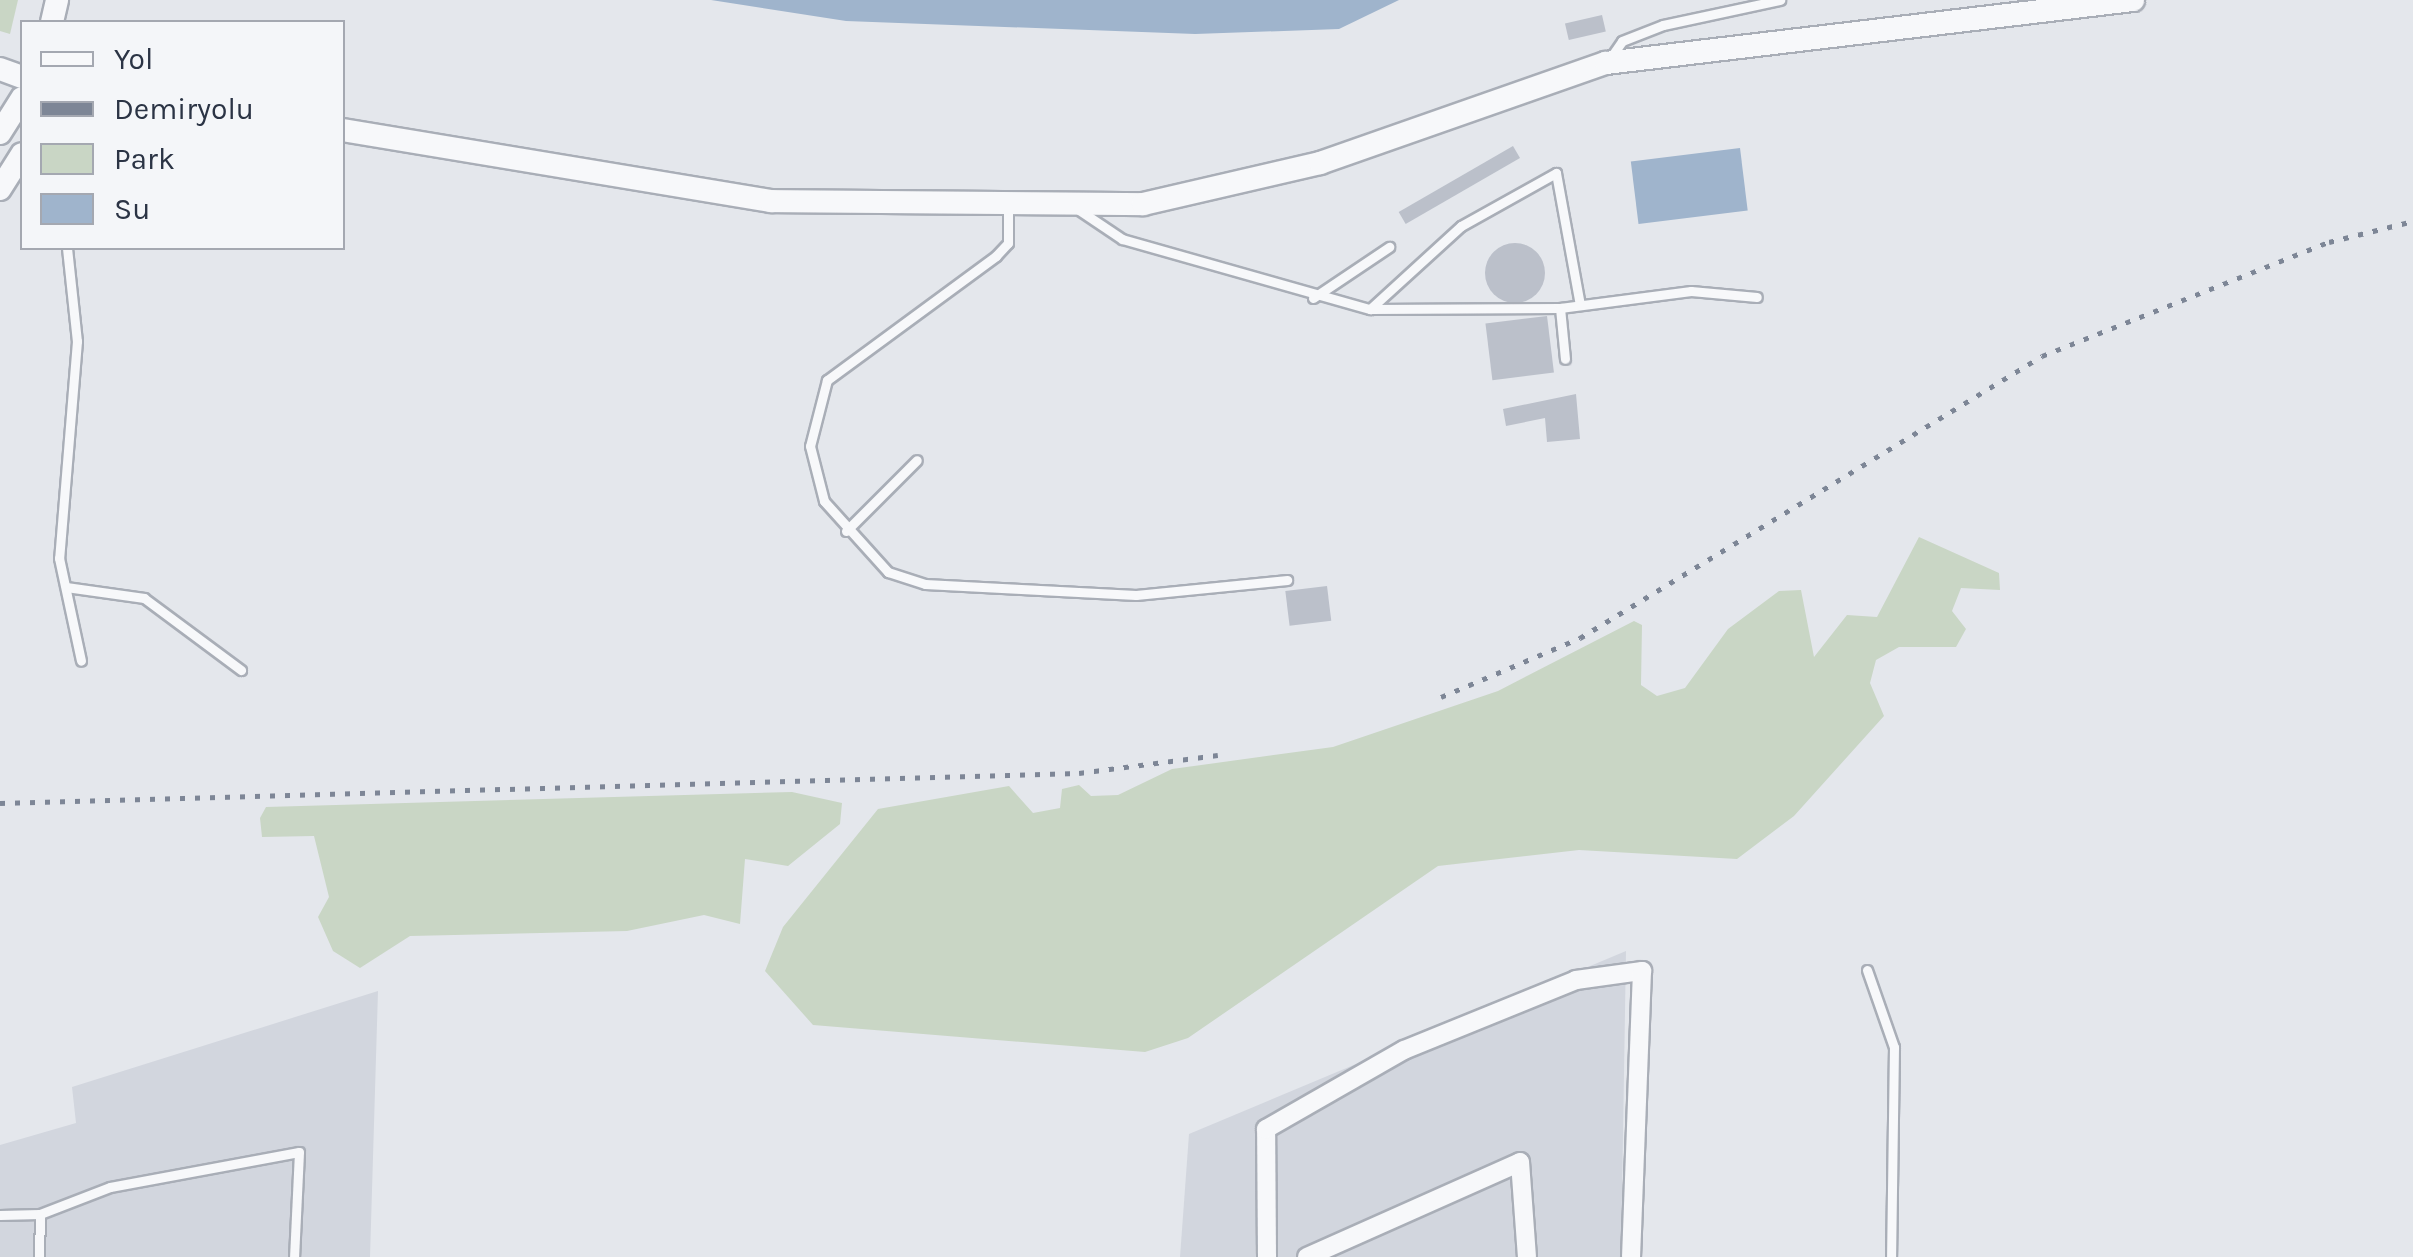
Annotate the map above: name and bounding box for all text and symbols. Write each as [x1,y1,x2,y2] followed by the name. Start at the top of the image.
[20,20,345,250] legend
[114,41,153,77] text: Yol
[114,91,254,127] text: Demiryolu
[114,141,175,177] text: Park
[114,191,150,227] text: Su

